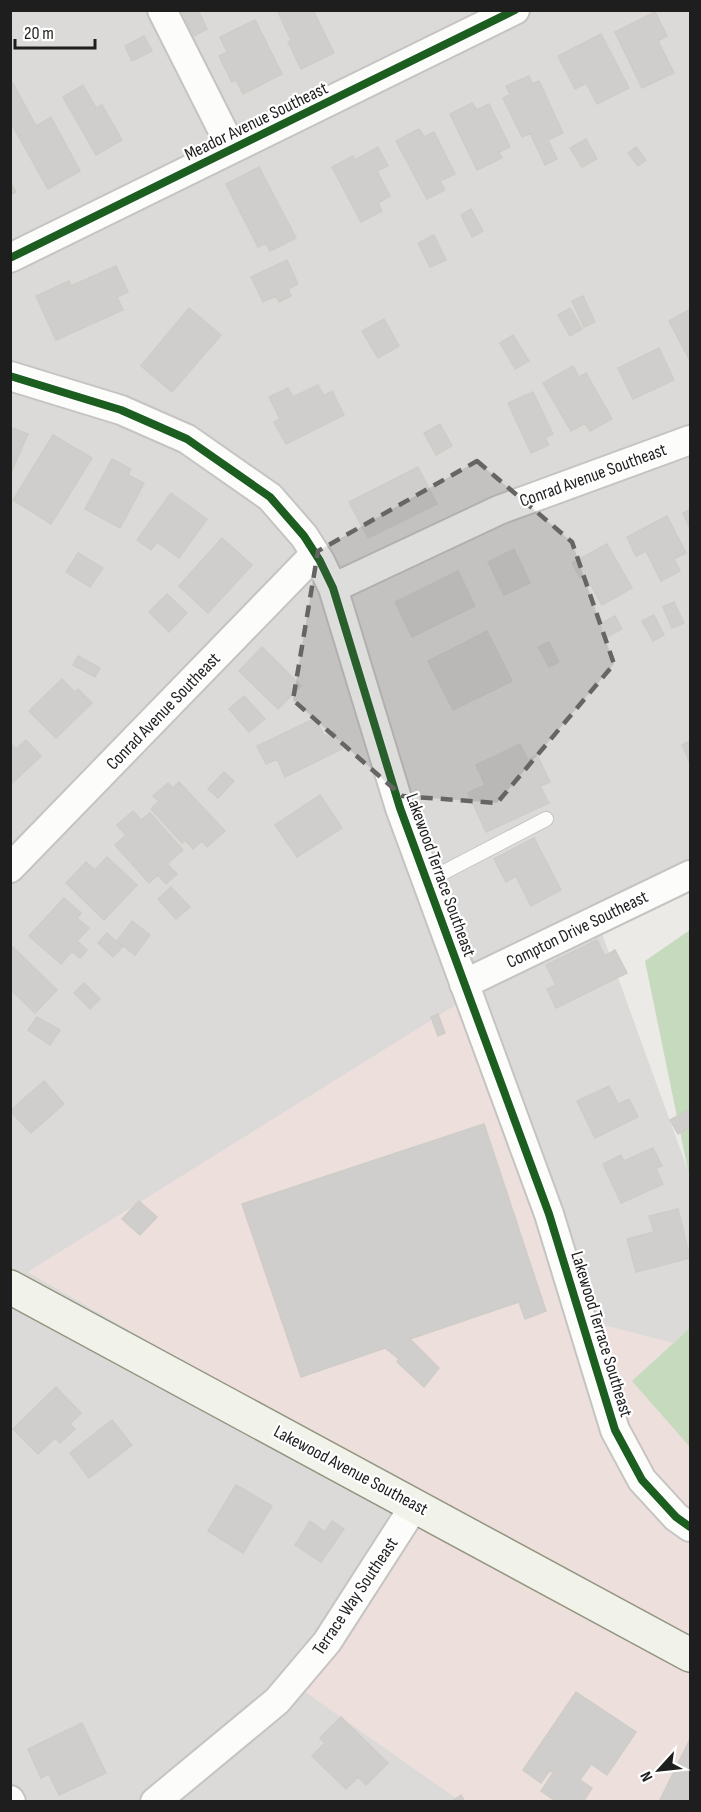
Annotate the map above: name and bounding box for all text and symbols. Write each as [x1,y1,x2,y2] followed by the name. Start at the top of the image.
[15,12,94,50] scale bar
[24,23,54,44] text: 20 m
[181,77,332,165] street label: Meador Avenue Southeast
[517,439,670,512] street label: Conrad Avenue Southeast
[102,648,225,774] street label: Conrad Avenue Southeast
[401,791,480,960] street label: Lakewood Terrace Southeast
[503,886,652,973] street label: Compton Drive Southeast
[566,1249,637,1420] street label: Lakewood Terrace Southeast
[270,1421,432,1520] street label: Lakewood Avenue Southeast
[308,1533,403,1659] street label: Terrace Way Southeast
[629,1740,689,1800] north arrow
[637,1768,657,1784] text: N

